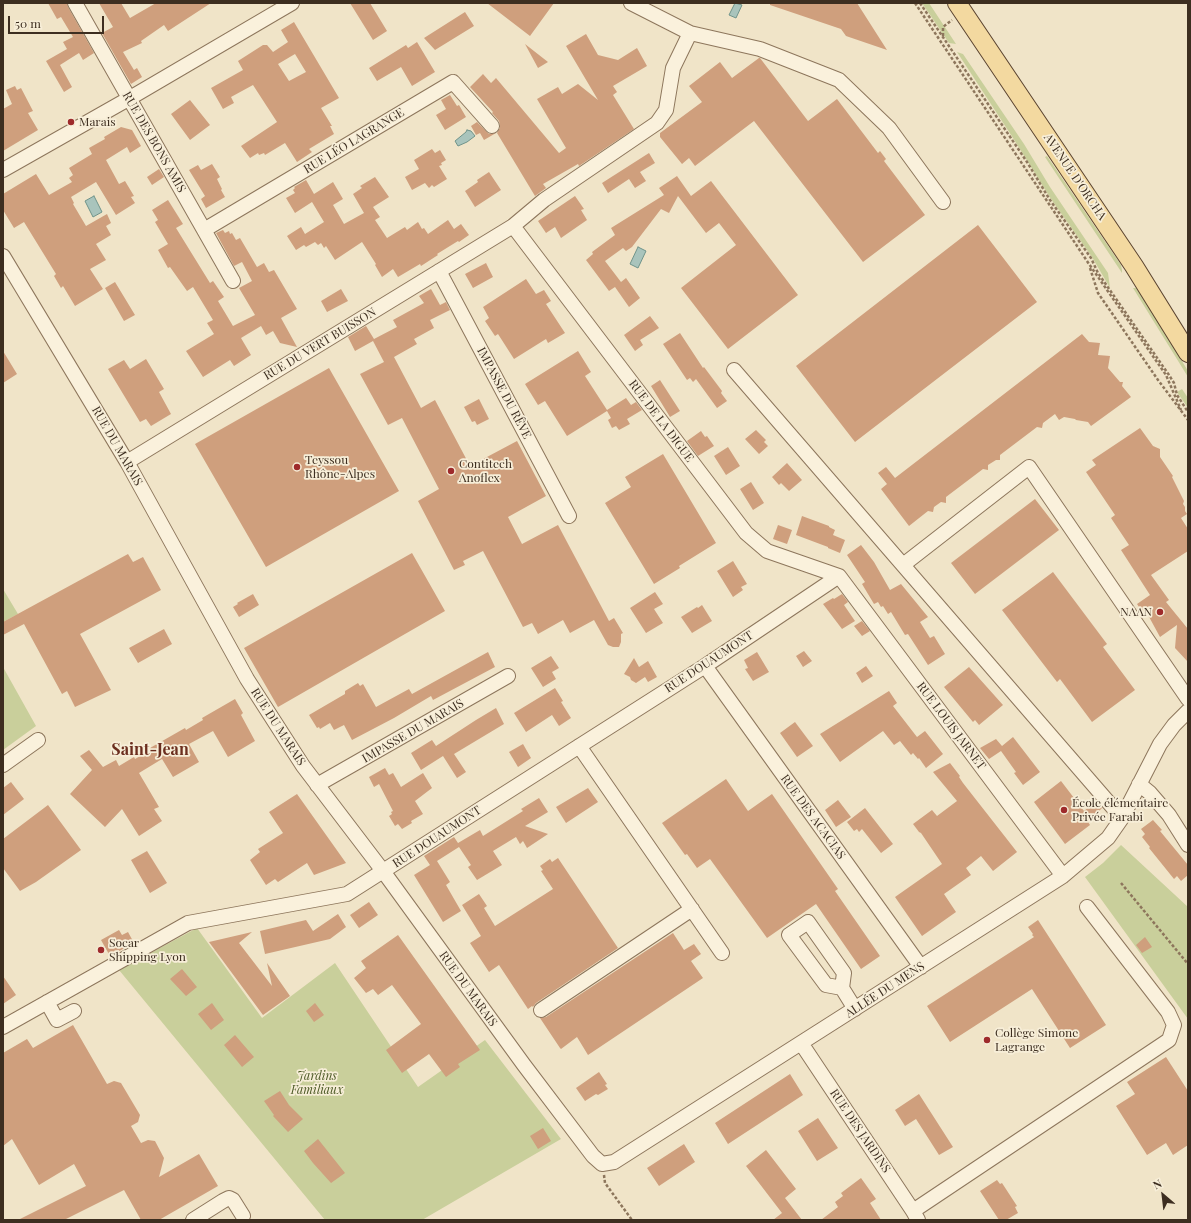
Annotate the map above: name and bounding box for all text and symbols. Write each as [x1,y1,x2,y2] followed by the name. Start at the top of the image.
[10,8,106,34] scale bar
[15,15,41,31] text: 50 m
[119,89,189,195] street label: RUE DES BONS AMIS
[301,105,407,177] street label: RUE LÉO LAGRANGE
[79,115,116,129] place label: Marais
[66,117,76,127] marker: Marais
[1041,131,1109,223] street label: AVENUE D'ORCHA
[261,305,379,383] street label: RUE DU VERT BUISSON
[474,345,534,441] street label: IMPASSE DU RÊVE
[625,377,697,465] street label: RUE DE LA DIGUE
[88,404,146,488] street label: RUE DU MARAIS
[305,453,375,481] place label: Teyssou Rhône-Alpes
[459,457,512,485] place label: Contitech Anoflex
[292,462,302,472] marker: Teyssou Rhône-Alpes
[446,466,456,476] marker: Contitech Anoflex
[1120,605,1152,619] place label: NAAN
[1155,607,1165,617] marker: NAAN
[662,628,756,696] street label: RUE DOUAUMONT
[913,679,989,773] street label: RUE LOUIS JARNET
[248,686,308,768] street label: RUE DU MARAIS
[360,696,466,766] street label: IMPASSE DU MARAIS
[111,740,189,760] district label: Saint-Jean
[777,772,849,862] street label: RUE DES ACACIAS
[1072,796,1168,824] place label: École élémentaire Privée Farabi
[390,803,484,871] street label: RUE DOUAUMONT
[1059,805,1069,815] marker: École élémentaire Privée Farabi
[109,936,186,964] place label: Socar Shipping Lyon
[96,945,106,955] marker: Socar Shipping Lyon
[436,949,500,1029] street label: RUE DU MARAIS
[843,959,927,1021] street label: ALLÉE DU MENS
[995,1026,1078,1054] place label: Collège Simone Lagrange
[982,1035,992,1045] marker: Collège Simone Lagrange
[291,1069,343,1097] park label: Jardins Familiaux
[827,1086,893,1176] street label: RUE DES JARDINS
[1143,1175,1183,1215] north arrow
[1150,1175,1164,1192] text: N

